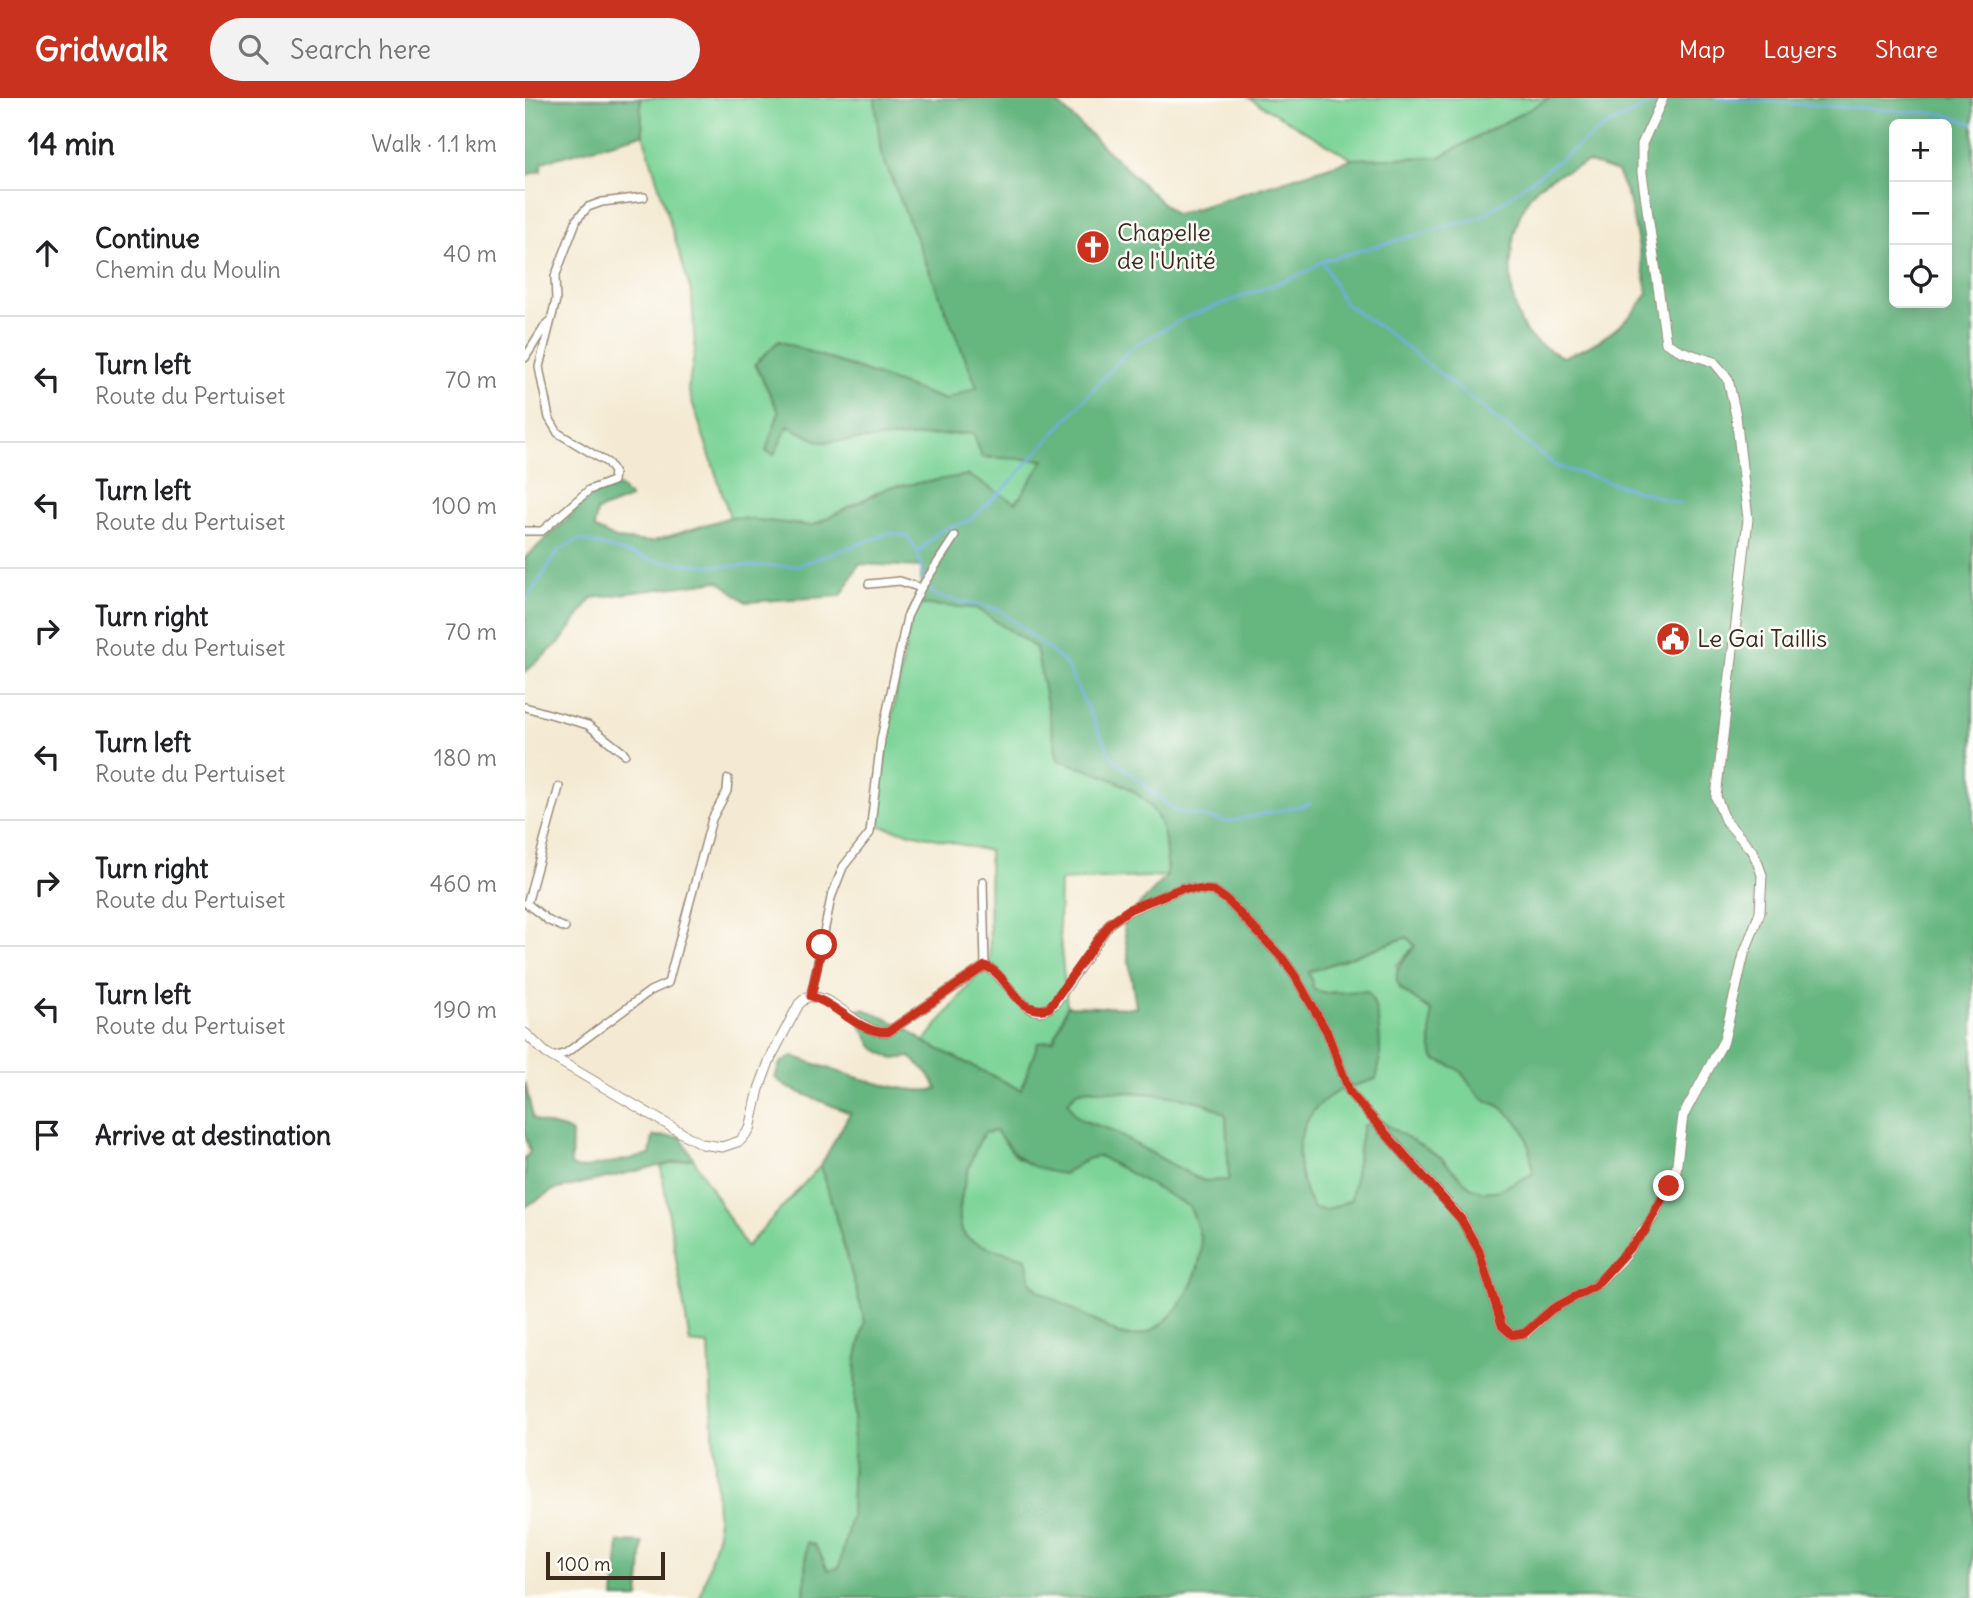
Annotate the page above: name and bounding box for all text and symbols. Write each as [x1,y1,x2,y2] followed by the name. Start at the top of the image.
[210,18,700,81] search box
[35,28,168,70] text: Gridwalk
[234,30,272,68] icon: search
[290,33,431,66] text: Search here
[1679,34,1725,64] text: Map
[1763,34,1837,64] text: Layers
[1875,34,1938,64] text: Share
[1889,119,1952,308] map controls
[1889,119,1952,182] button: +
[28,125,115,163] text: 14 min
[371,129,497,158] text: Walk · 1.1 km
[1889,182,1952,245] button: −
[1117,217,1216,275] place label: Chapelle de l'Unité
[95,222,200,255] text: Continue
[1074,228,1112,266] church icon: Chapelle de l'Unité
[28,234,66,272] icon: ahead
[443,239,497,268] text: 40 m
[1889,245,1952,308] button: locate
[95,255,281,284] text: Chemin du Moulin
[95,348,191,381] text: Turn left
[28,360,66,398] icon: left
[445,365,497,394] text: 70 m
[95,381,285,410] text: Route du Pertuiset
[95,474,191,507] text: Turn left
[28,486,66,524] icon: left
[432,491,497,520] text: 100 m
[95,507,285,536] text: Route du Pertuiset
[95,600,208,633] text: Turn right
[28,612,66,650] icon: right
[445,617,497,646] text: 70 m
[1654,620,1692,658] public building icon: Le Gai Taillis
[1697,623,1827,653] place label: Le Gai Taillis
[95,633,285,662] text: Route du Pertuiset
[95,726,191,759] text: Turn left
[28,738,66,776] icon: left
[434,743,497,772] text: 180 m
[95,759,285,788] text: Route du Pertuiset
[95,852,208,885] text: Turn right
[28,864,66,902] icon: right
[430,869,497,898] text: 460 m
[95,885,285,914] text: Route du Pertuiset
[806,929,837,960] route start
[95,978,191,1011] text: Turn left
[28,990,66,1028] icon: left
[434,995,497,1024] text: 190 m
[95,1011,285,1040] text: Route du Pertuiset
[28,1116,66,1154] icon: arrive
[95,1119,331,1152] text: Arrive at destination
[1653,1170,1684,1201] route end
[546,1549,665,1581] scale bar
[557,1552,611,1576] text: 100 m

